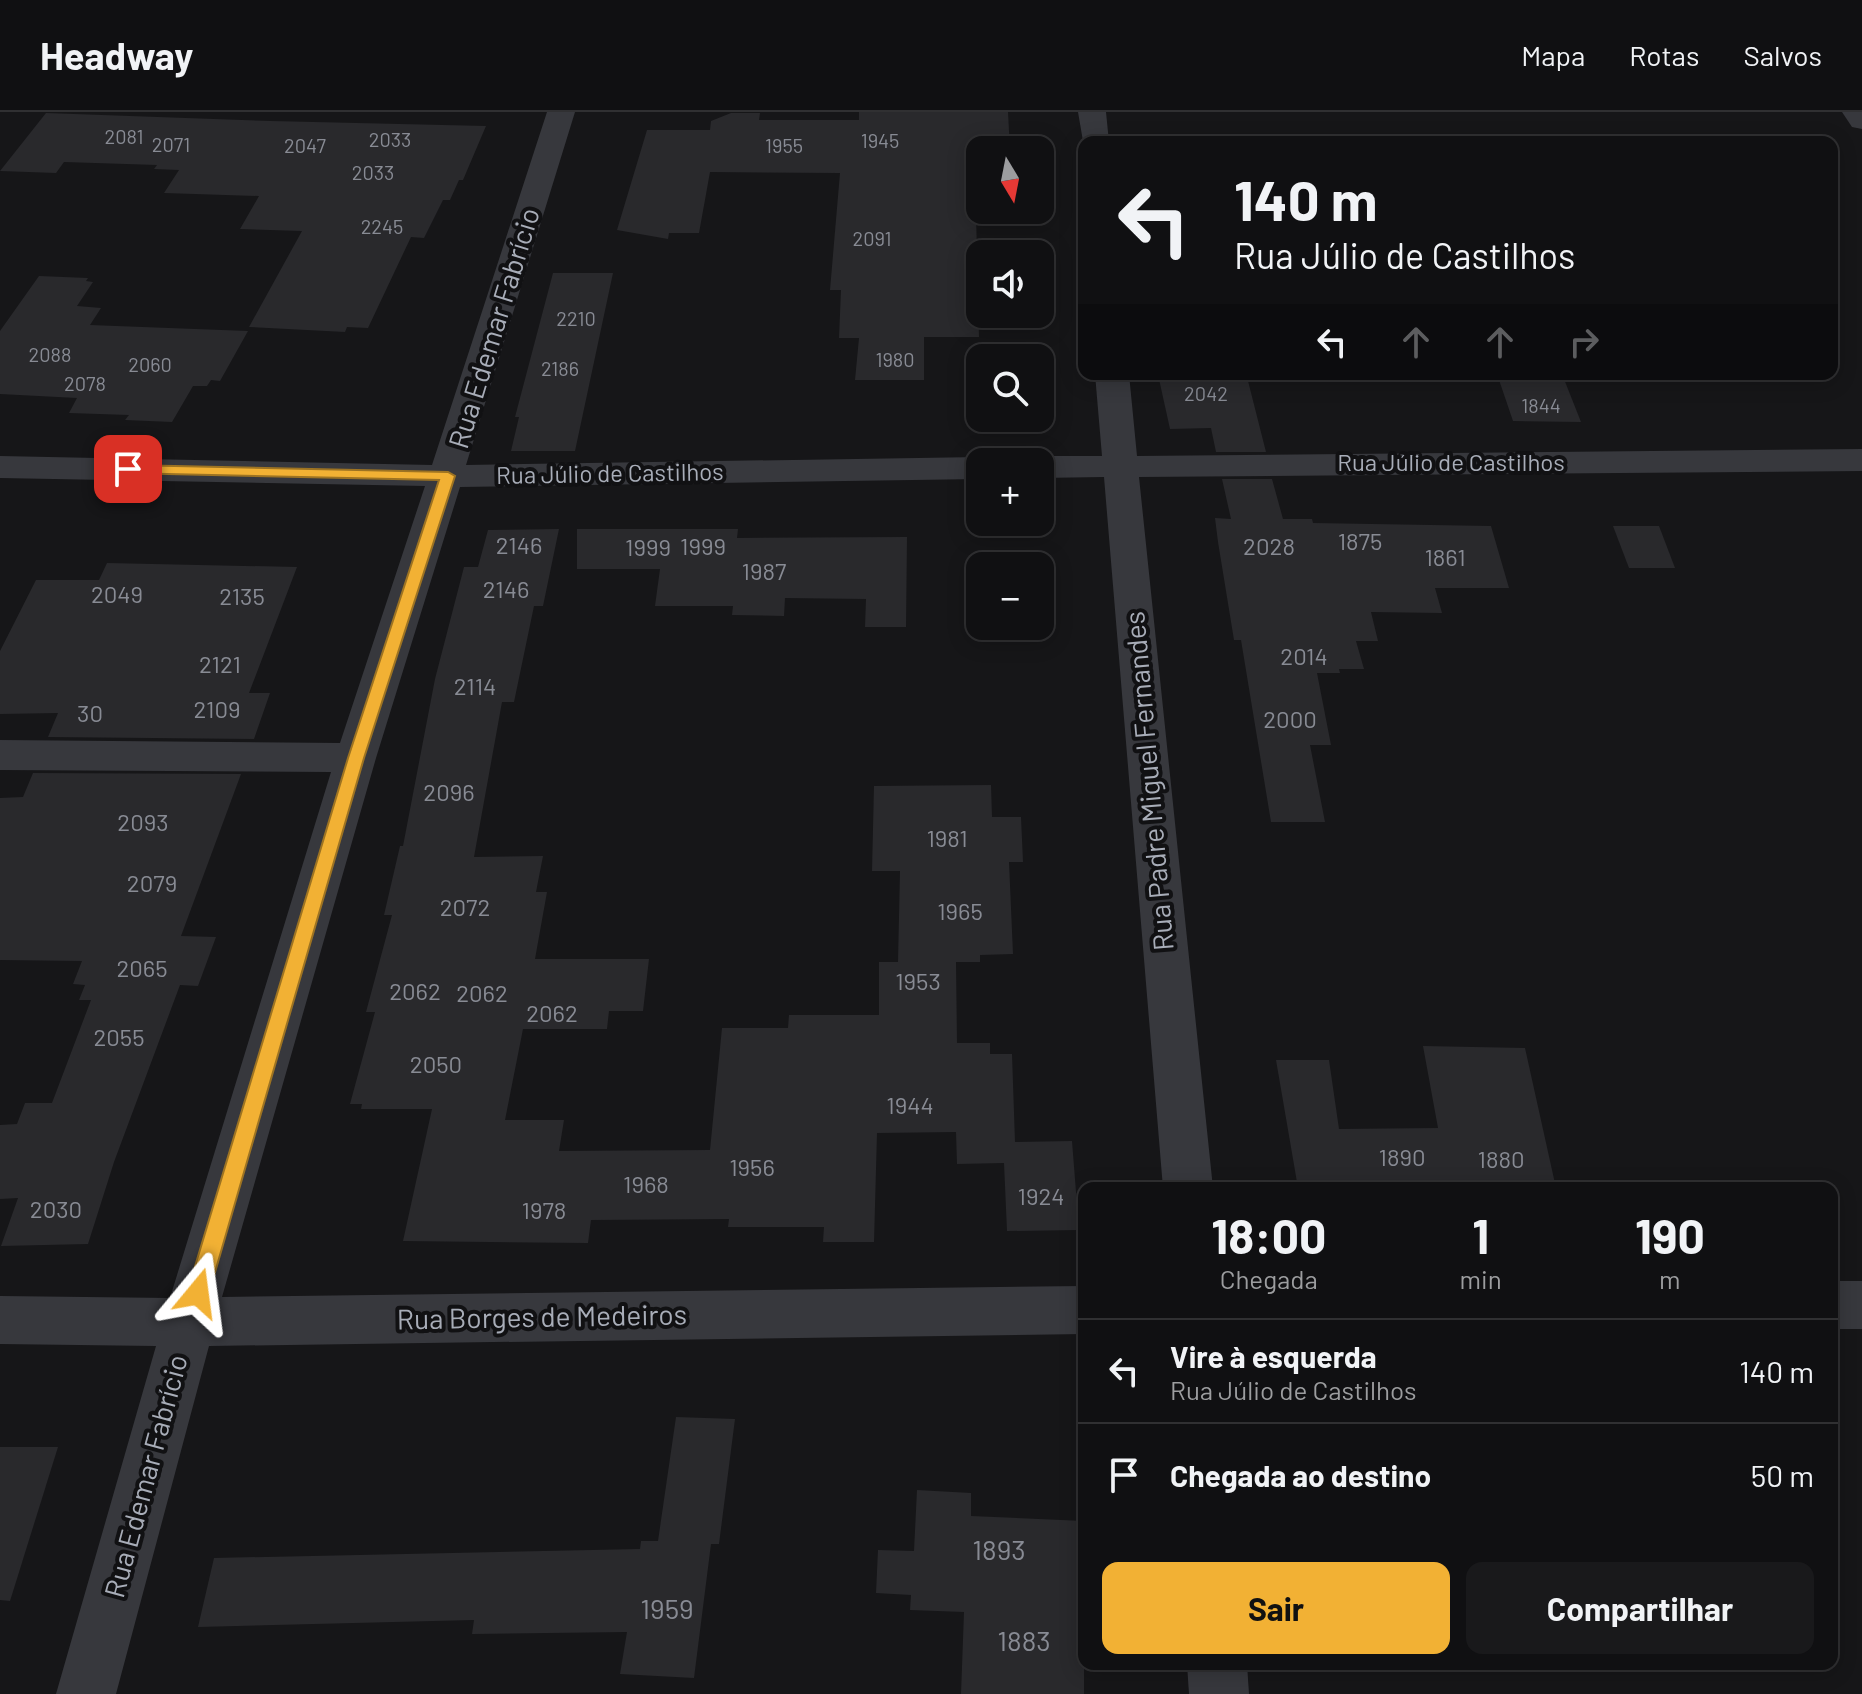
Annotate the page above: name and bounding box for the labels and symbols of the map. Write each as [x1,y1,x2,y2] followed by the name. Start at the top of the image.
[105,124,143,148] house number: 2081
[369,127,411,151] house number: 2033
[861,128,899,152] house number: 1945
[152,132,190,156] house number: 2071
[284,133,326,157] house number: 2047
[765,133,803,157] house number: 1955
[966,136,1054,224] north arrow
[352,160,394,184] house number: 2033
[440,203,546,452] street label: Rua Edemar Fabrício
[361,214,403,238] house number: 2245
[852,226,892,250] house number: 2091
[556,306,596,330] house number: 2210
[29,342,71,366] house number: 2088
[875,347,915,371] house number: 1980
[128,352,172,376] house number: 2060
[541,356,579,380] house number: 2186
[64,371,106,395] house number: 2078
[1184,381,1228,405] house number: 2042
[1521,393,1561,417] house number: 1844
[94,435,162,503] pin
[1337,447,1565,476] street label: Rua Júlio de Castilhos
[496,456,724,489] street label: Rua Júlio de Castilhos
[1338,526,1382,555] house number: 1875
[496,530,542,559] house number: 2146
[680,531,726,560] house number: 1999
[1243,531,1295,560] house number: 2028
[625,532,671,561] house number: 1999
[1424,542,1466,571] house number: 1861
[742,556,786,585] house number: 1987
[483,574,529,603] house number: 2146
[91,579,143,608] house number: 2049
[219,581,265,610] house number: 2135
[1116,610,1180,952] street label: Rua Padre Miguel Fernandes
[1280,641,1328,670] house number: 2014
[199,649,241,678] house number: 2121
[454,671,496,700] house number: 2114
[194,694,241,723] house number: 2109
[77,698,103,727] house number: 30
[1263,704,1317,733] house number: 2000
[423,777,475,806] house number: 2096
[117,807,169,836] house number: 2093
[926,823,968,852] house number: 1981
[127,868,177,897] house number: 2079
[440,892,490,921] house number: 2072
[937,896,983,925] house number: 1965
[116,953,168,982] house number: 2065
[895,966,941,995] house number: 1953
[389,976,441,1005] house number: 2062
[456,978,508,1007] house number: 2062
[526,998,578,1027] house number: 2062
[93,1022,145,1051] house number: 2055
[410,1049,462,1078] house number: 2050
[886,1090,934,1119] house number: 1944
[1379,1142,1425,1171] house number: 1890
[1478,1144,1524,1173] house number: 1880
[729,1152,775,1181] house number: 1956
[623,1169,669,1198] house number: 1968
[1018,1181,1065,1210] house number: 1924
[30,1194,82,1223] house number: 2030
[522,1195,566,1224] house number: 1978
[156,1251,240,1335] position arrow
[397,1296,687,1336] street label: Rua Borges de Medeiros
[96,1351,194,1601] street label: Rua Edemar Fabrício
[972,1532,1026,1566] house number: 1893
[640,1591,694,1625] house number: 1959
[997,1623,1051,1657] house number: 1883

